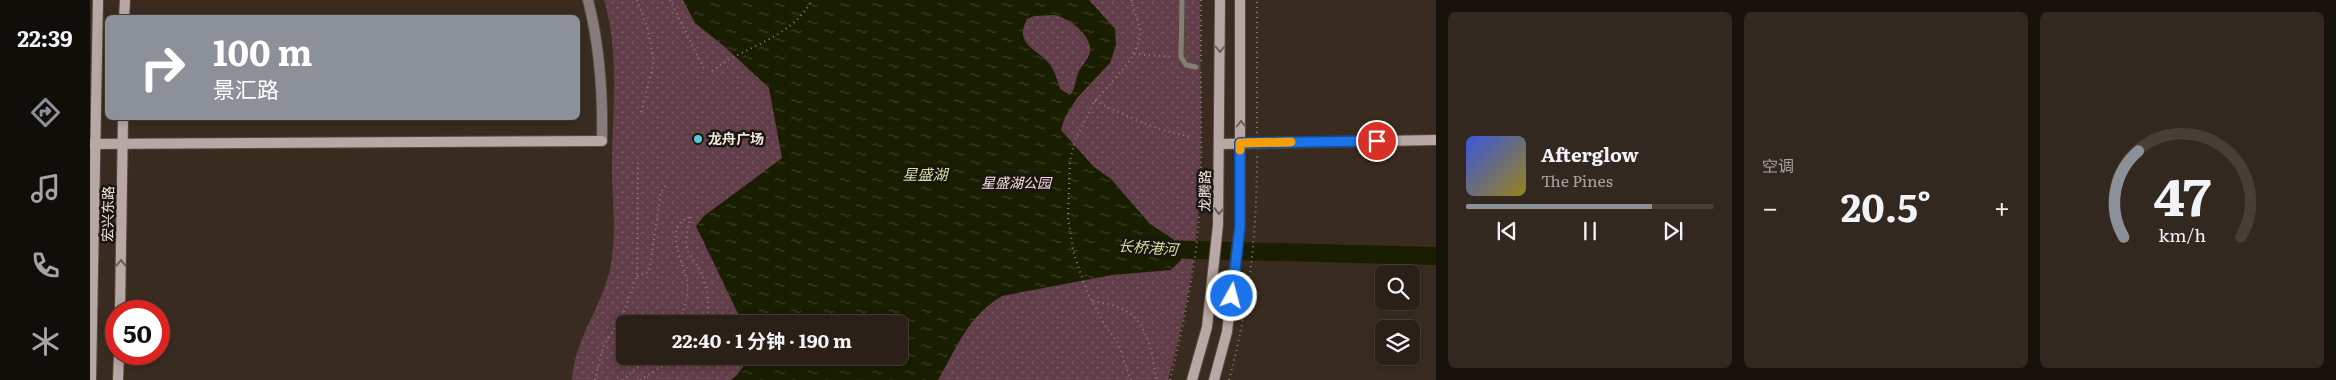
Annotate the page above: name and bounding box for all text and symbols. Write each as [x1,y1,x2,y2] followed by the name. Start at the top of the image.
[17,21,73,54] text: 22:39
[213,25,313,77] text: 100 m
[130,35,195,100] icon: right
[1215,45,1225,53] one-way arrow
[213,72,279,105] text: 景汇路
[28,95,63,130] icon: directions
[1236,120,1246,128] one-way arrow
[1356,120,1398,162] pin
[1363,127,1391,155] icon: arrive
[708,128,764,148] place label: 龙舟广场
[692,133,704,145] marker: 龙舟广场
[1541,140,1639,168] text: Afterglow
[1762,153,1794,177] text: 空调
[2153,155,2211,232] text: 47
[902,162,949,185] water label: 星盛湖
[1541,168,1613,192] text: The Pines
[1194,170,1214,212] street label: 龙腾路
[28,171,63,206] icon: music
[981,172,1053,192] park label: 星盛湖公园
[1841,177,1931,234] text: 20.5°
[1762,185,1778,227] text: −
[1994,185,2010,227] text: +
[97,186,117,242] street label: 宏兴东路
[1214,208,1224,215] one-way arrow
[1493,217,1521,245] icon: previous
[1576,217,1604,245] icon: pause
[1659,217,1687,245] icon: next
[2158,221,2206,248] text: km/h
[1117,233,1182,260] water label: 长桥港河
[28,248,63,283] icon: phone
[115,258,126,266] one-way arrow
[1375,265,1420,365] map controls
[1375,265,1420,310] button: search
[1205,269,1257,321] position arrow
[105,300,170,365] speed limit sign: 50
[1375,320,1420,365] button: layers
[28,324,63,359] icon: climate
[672,326,852,354] text: 22:40 · 1 分钟 · 190 m

